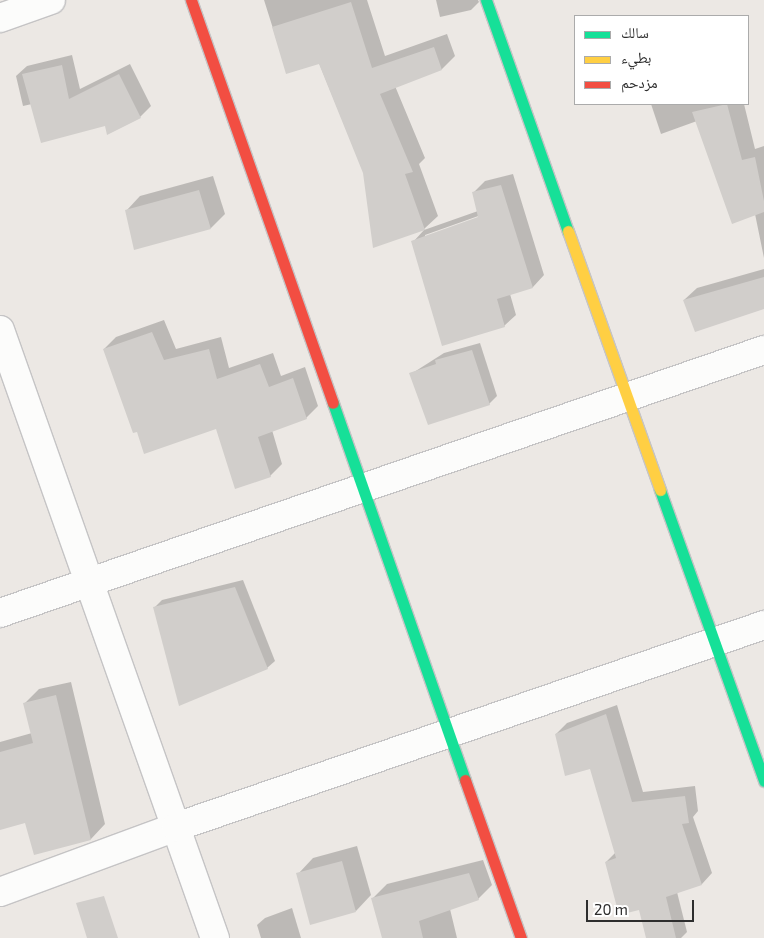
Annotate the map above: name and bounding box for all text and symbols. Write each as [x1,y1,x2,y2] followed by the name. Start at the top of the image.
[574,15,749,105] legend
[621,23,649,41] text: سالك
[621,48,651,66] text: بطيء
[621,73,658,91] text: مزدحم
[589,890,696,922] scale bar
[594,900,628,918] text: 20 m

